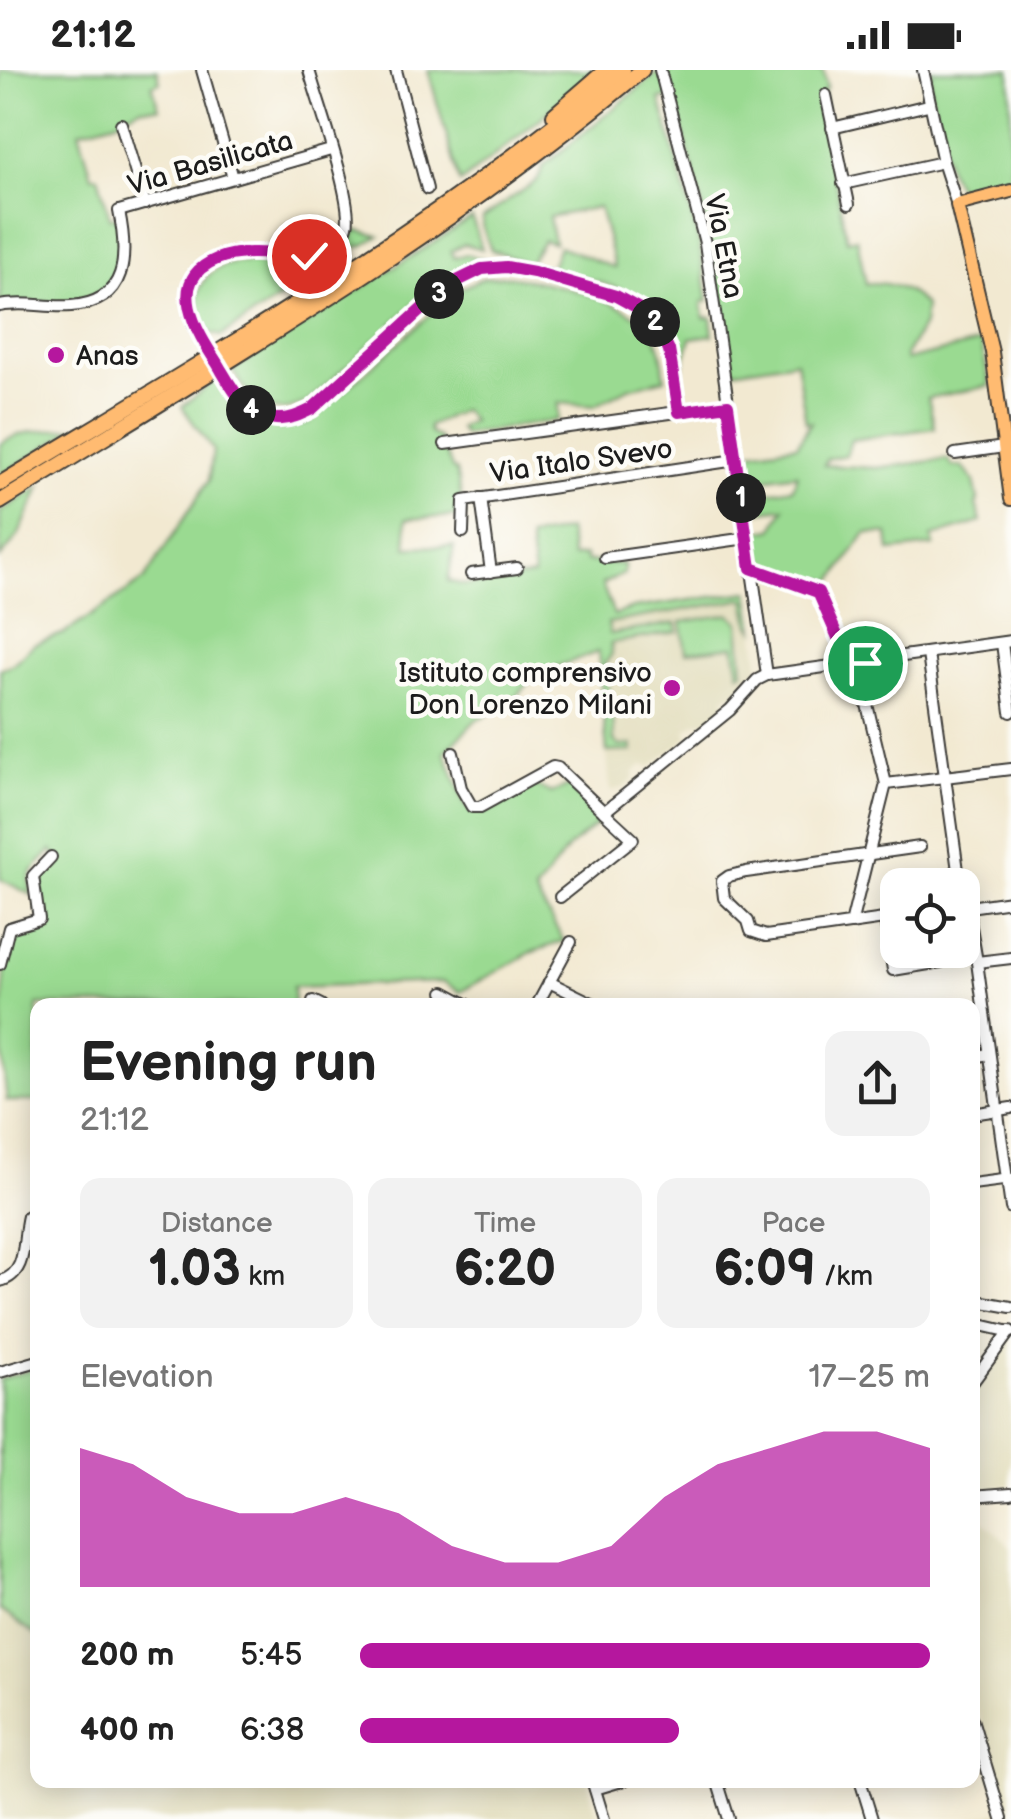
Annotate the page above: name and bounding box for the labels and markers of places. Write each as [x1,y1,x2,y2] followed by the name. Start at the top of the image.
[267,214,352,299] pin
[414,269,464,319] pin: 3
[630,297,680,347] pin: 2
[76,340,139,373] place label: Anas
[45,344,67,366] marker: Anas
[226,385,276,435] pin: 4
[716,473,766,523] pin: 1
[823,621,908,706] pin
[398,657,652,722] place label: Istituto comprensivo Don Lorenzo Milani
[661,677,683,699] marker: Istituto comprensivo Don Lorenzo Milani

